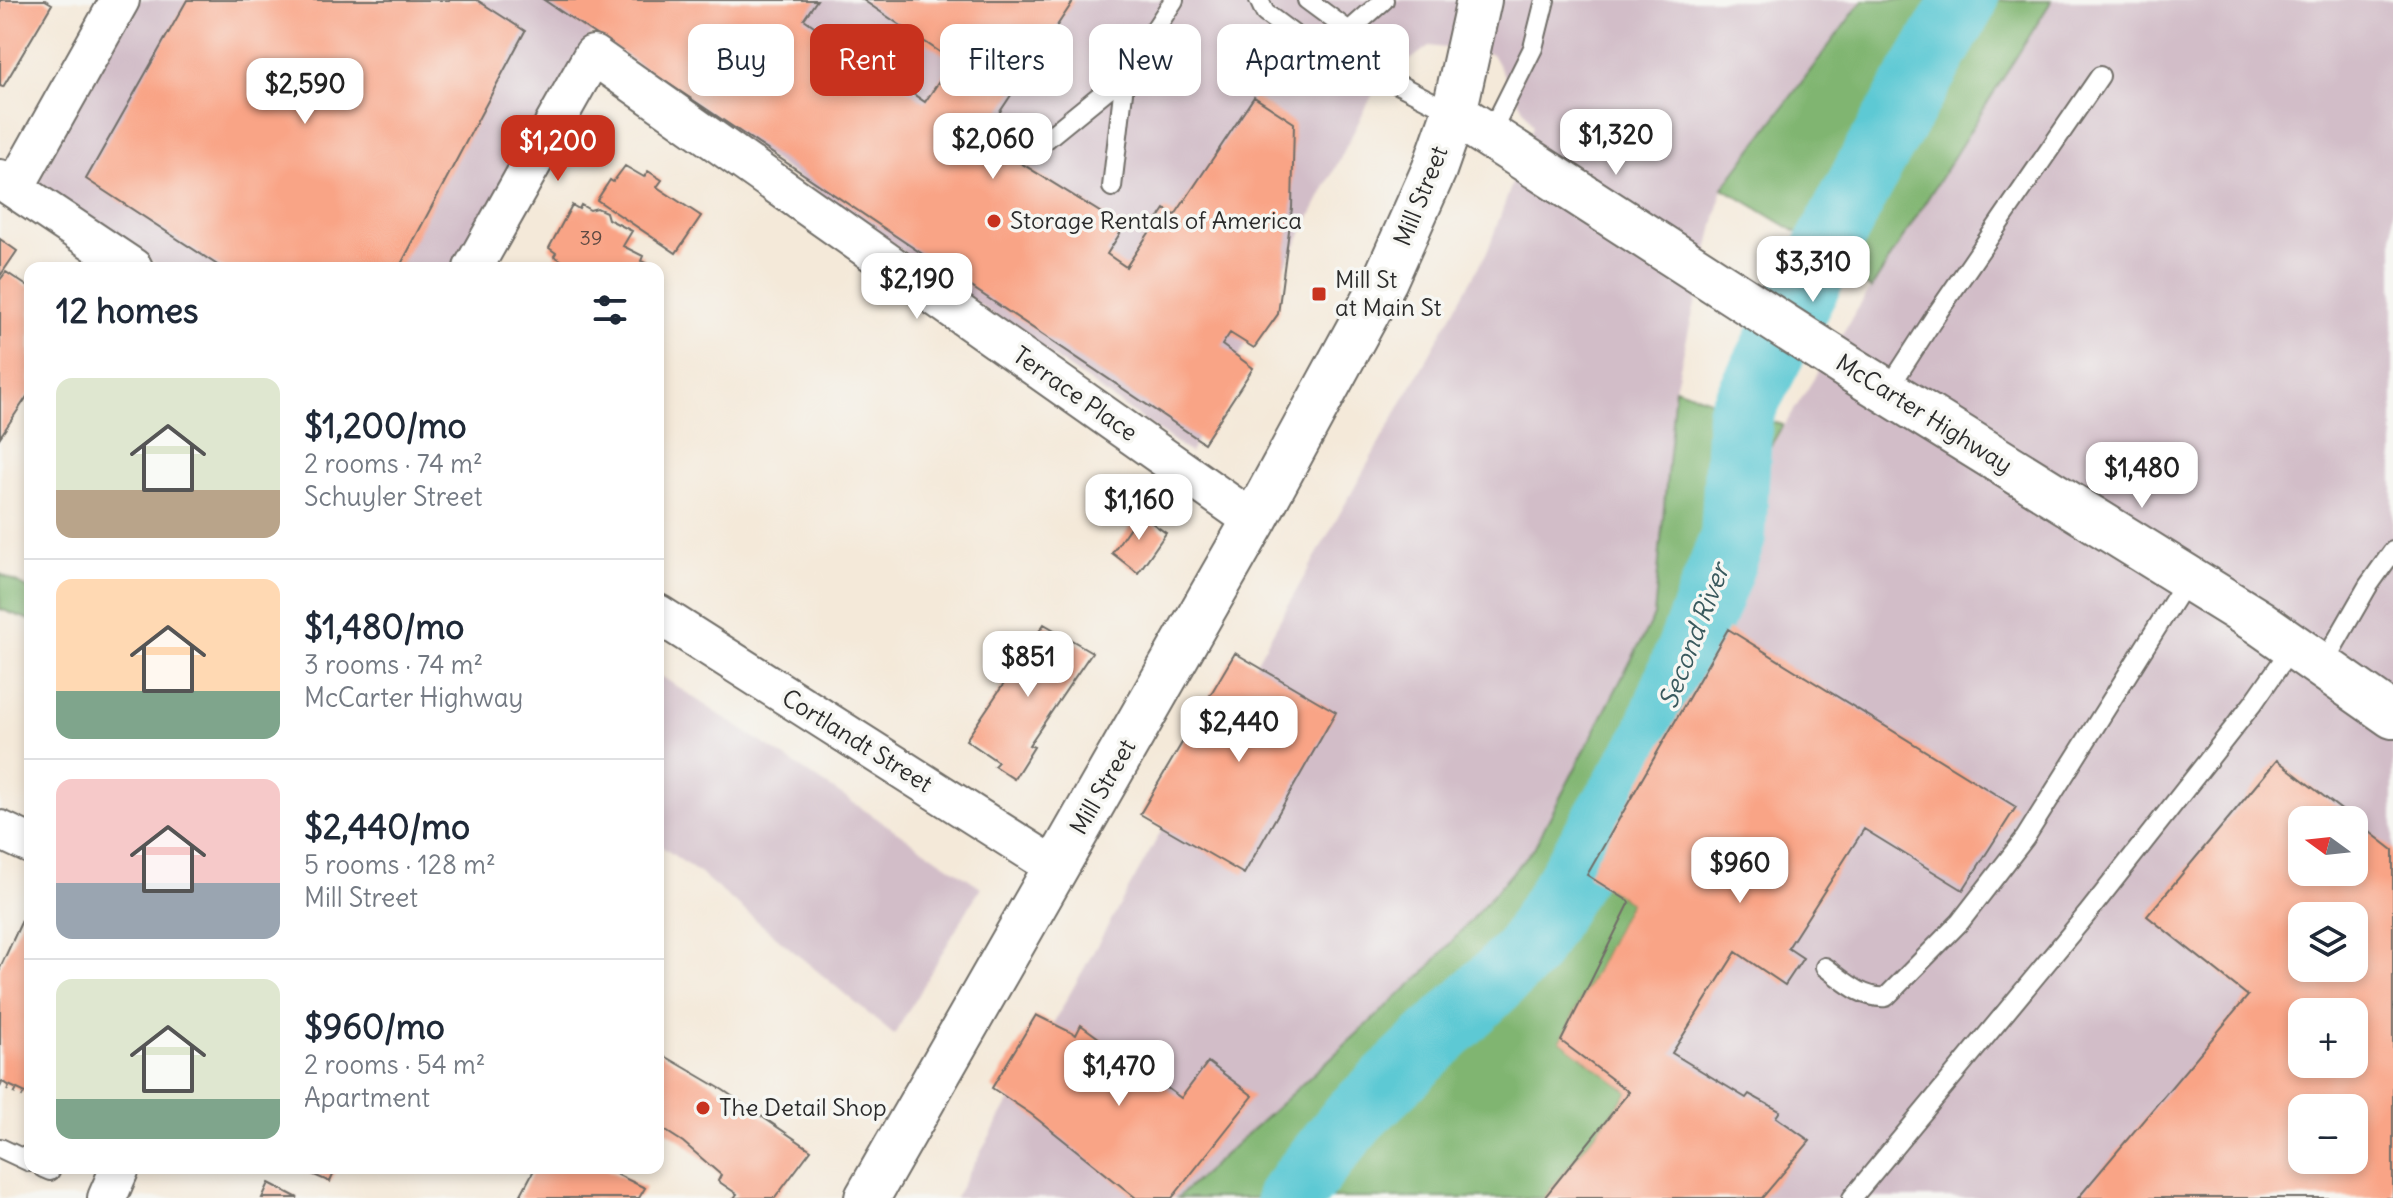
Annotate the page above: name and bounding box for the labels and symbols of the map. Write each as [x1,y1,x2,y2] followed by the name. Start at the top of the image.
[240,58,370,126] pin: $2,590
[1551,109,1681,177] pin: $1,320
[928,113,1058,181] pin: $2,060
[493,115,623,183] pin: $1,200
[1386,141,1454,250] street label: Mill Street
[1010,205,1302,235] place label: Storage Rentals of America
[985,212,1003,230] marker: Storage Rentals of America
[580,225,602,250] house number: 39
[1748,236,1878,304] pin: $3,310
[852,253,982,321] pin: $2,190
[1335,264,1442,322] place label: Mill St at Main St
[1310,285,1328,303] marker: Mill St at Main St
[1007,339,1144,447] street label: Terrace Place
[1831,347,2018,479] street label: McCarter Highway
[2077,442,2207,510] pin: $1,480
[1074,474,1204,542] pin: $1,160
[1651,556,1737,713] water label: Second River
[981,631,1075,699] pin: $851
[777,682,938,798] street label: Cortlandt Street
[1174,696,1304,764] pin: $2,440
[1063,733,1141,840] street label: Mill Street
[2288,806,2368,886] north arrow
[1693,837,1787,905] pin: $960
[1054,1040,1184,1108] pin: $1,470
[719,1092,887,1122] place label: The Detail Shop
[694,1099,712,1117] marker: The Detail Shop

